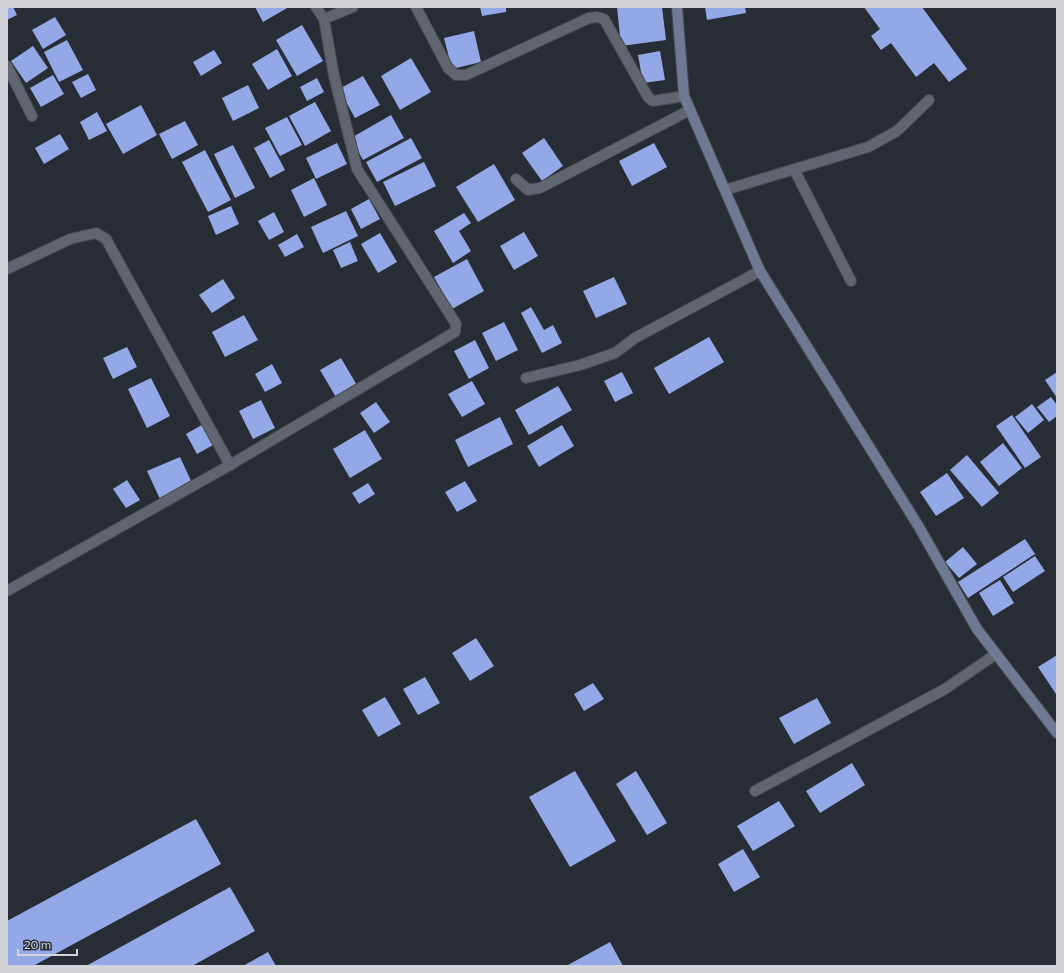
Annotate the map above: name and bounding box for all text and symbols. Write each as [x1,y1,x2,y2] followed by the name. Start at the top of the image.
[18,931,77,957] scale bar
[24,937,51,951] text: 20 m

